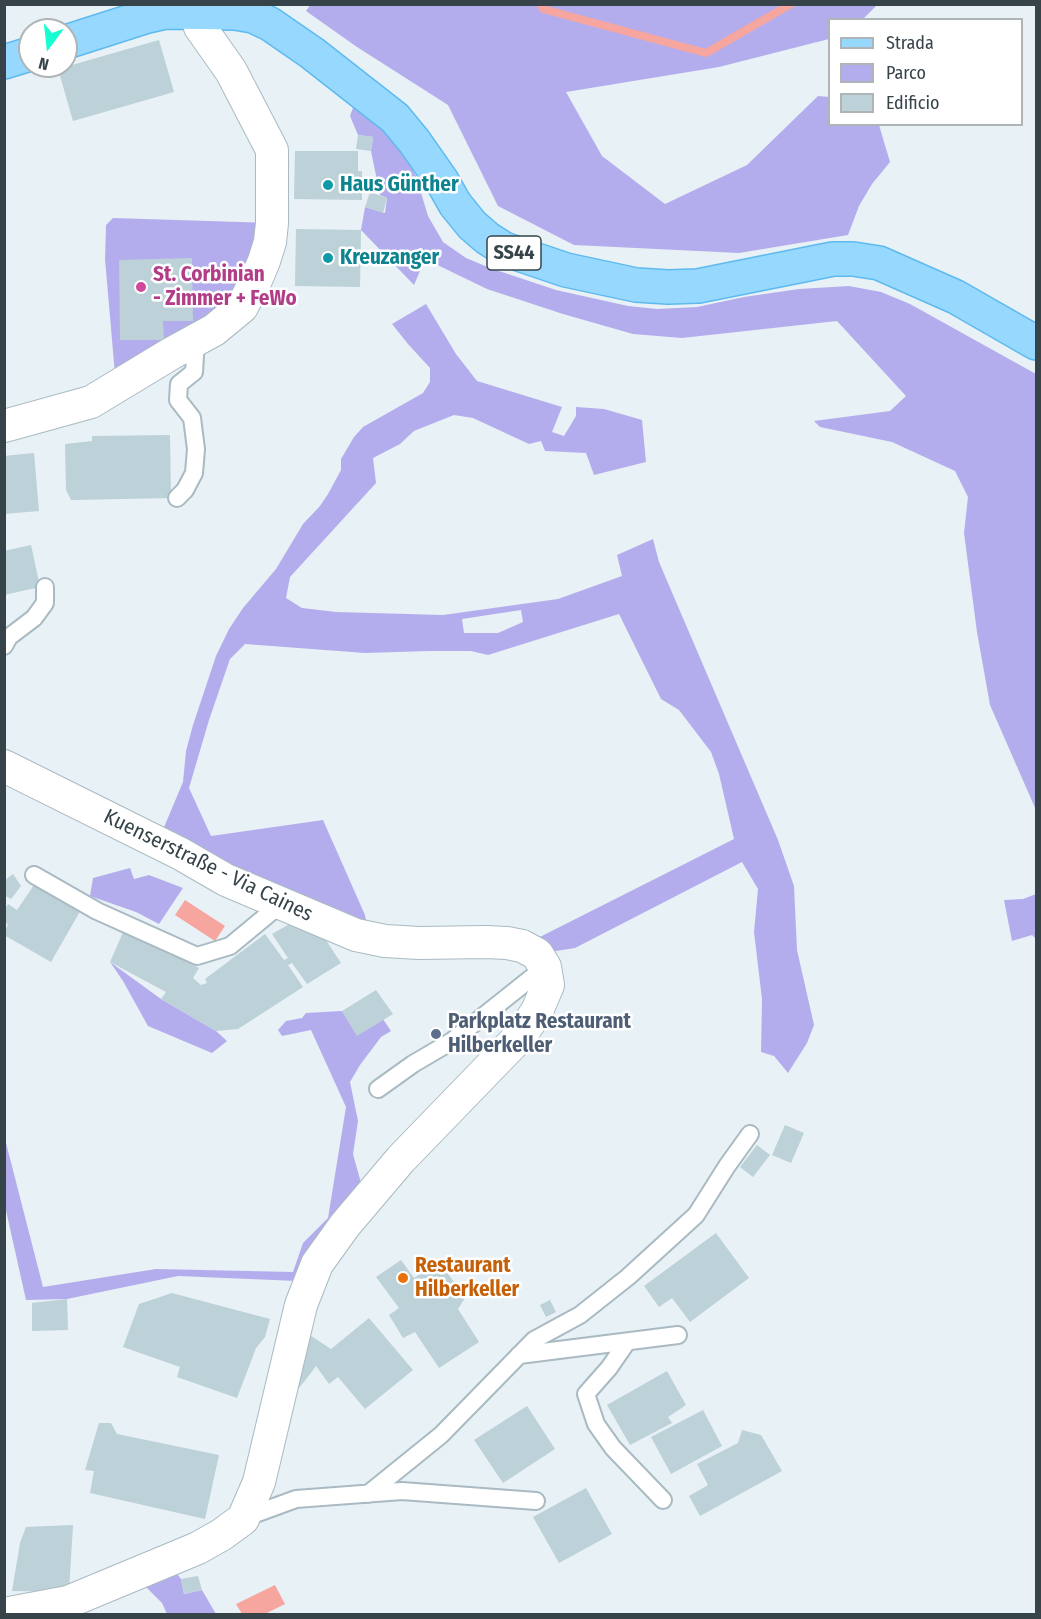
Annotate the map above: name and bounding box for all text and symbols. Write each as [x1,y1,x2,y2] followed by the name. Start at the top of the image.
[18,18,78,78] north arrow
[828,18,1023,126] legend
[886,32,934,54] text: Strada
[37,54,51,74] text: N
[886,62,926,84] text: Parco
[886,92,939,114] text: Edificio
[340,172,459,198] place label: Haus Günther
[321,178,335,192] marker: Haus Günther
[487,236,541,270] road number: SS44
[340,245,439,271] place label: Kreuzanger
[321,251,335,265] marker: Kreuzanger
[153,262,297,312] place label: St. Corbinian - Zimmer + FeWo
[134,280,148,294] marker: St. Corbinian - Zimmer + FeWo
[99,804,317,928] street label: Kuenserstraße - Via Caines
[448,1009,631,1059] place label: Parkplatz Restaurant Hilberkeller
[429,1027,443,1041] marker: Parkplatz Restaurant Hilberkeller
[415,1253,519,1303] place label: Restaurant Hilberkeller
[396,1271,410,1285] marker: Restaurant Hilberkeller

